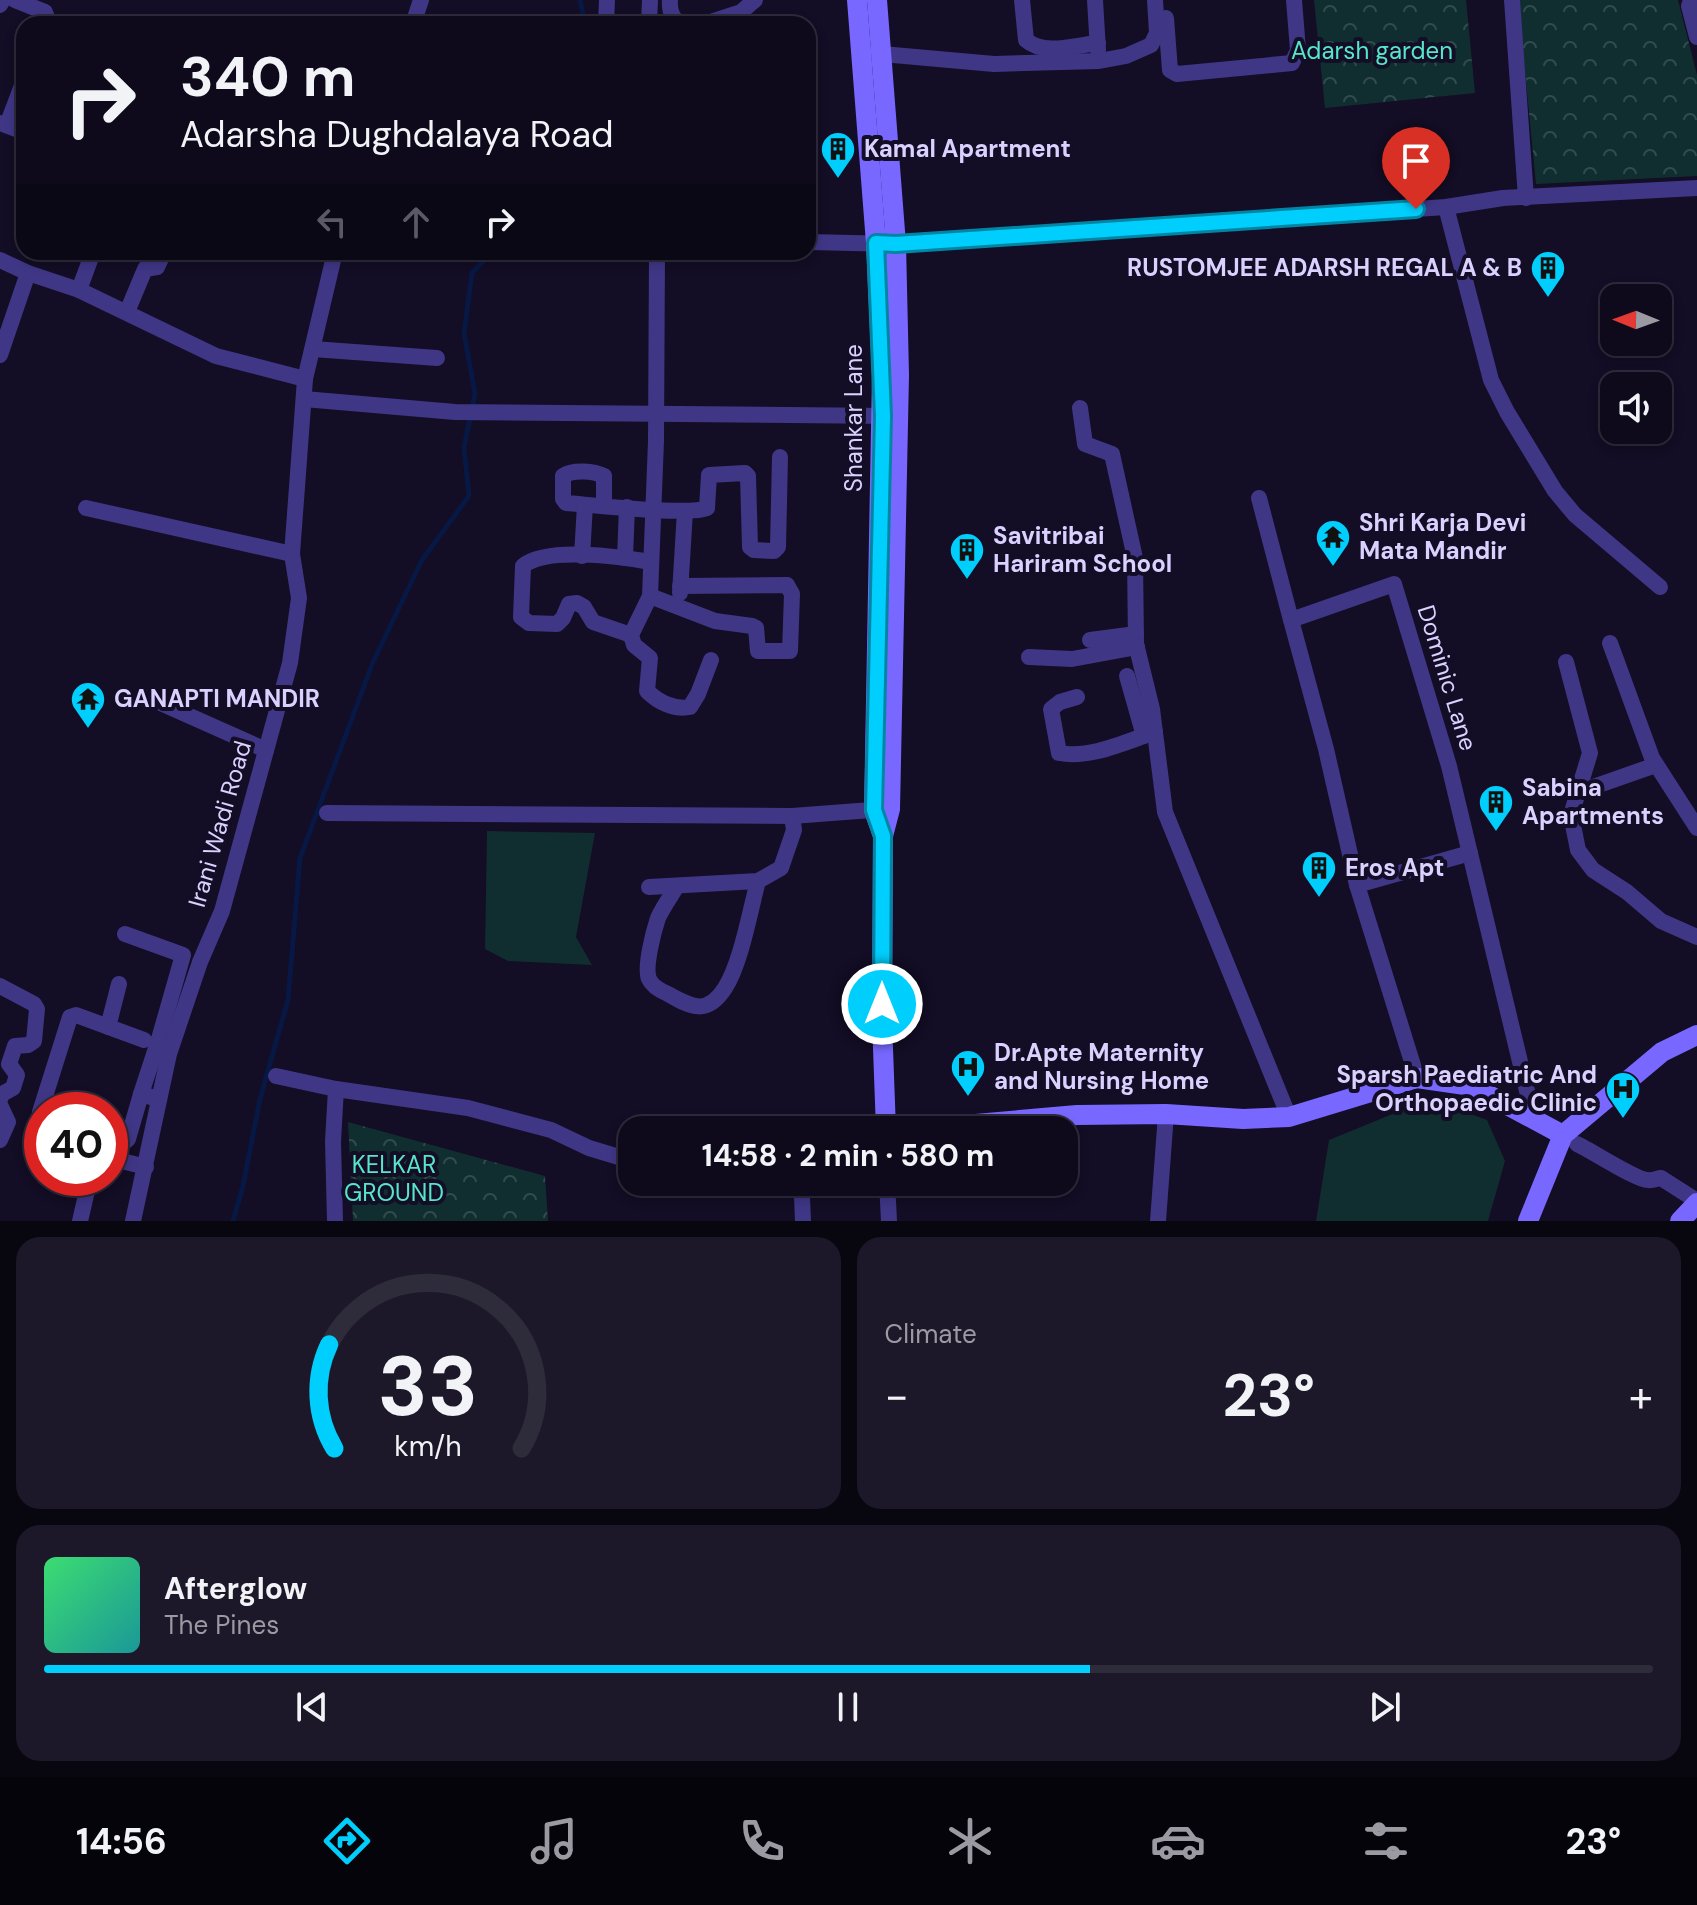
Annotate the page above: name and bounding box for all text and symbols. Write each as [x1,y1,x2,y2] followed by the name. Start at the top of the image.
[1291,35,1453,66] park label: Adarsh garden
[180,40,355,113] text: 340 m
[48,48,152,152] icon: right
[180,111,614,158] text: Adarsha Dughdalaya Road
[1382,127,1450,209] pin
[819,130,857,180] building icon: Kamal Apartment
[864,133,1071,164] place label: Kamal Apartment
[1394,139,1438,183] icon: arrive
[310,200,354,244] icon: left
[394,200,438,244] icon: ahead
[478,200,522,244] icon: right
[1529,249,1567,299] building icon: RUSTOMJEE ADARSH REGAL A & B
[1127,252,1522,283] place label: RUSTOMJEE ADARSH REGAL A & B
[1600,284,1672,356] north arrow
[1600,284,1672,444] map controls
[838,344,869,492] street label: Shankar Lane
[1600,372,1672,444] button: sound
[1359,507,1526,566] place label: Shri Karja Devi Mata Mandir
[1314,518,1352,568] temple icon: Shri Karja Devi Mata Mandir
[993,520,1172,579] place label: Savitribai Hariram School
[948,531,986,581] building icon: Savitribai Hariram School
[1411,601,1484,754] street label: Dominic Lane
[69,680,107,730] temple icon: GANAPTI MANDIR
[114,683,320,714] place label: GANAPTI MANDIR
[181,737,258,911] street label: Irani Wadi Road
[1522,772,1664,831] place label: Sabina Apartments
[1477,783,1515,833] building icon: Sabina Apartments
[1300,849,1338,899] building icon: Eros Apt
[1345,852,1444,883] place label: Eros Apt
[840,962,924,1046] position arrow
[994,1037,1209,1096] place label: Dr.Apte Maternity and Nursing Home
[949,1048,987,1098] hospital icon: Dr.Apte Maternity and Nursing Home
[1336,1059,1597,1118] place label: Sparsh Paediatric And Orthopaedic Clinic
[1604,1070,1642,1120] hospital icon: Sparsh Paediatric And Orthopaedic Clinic
[24,1092,128,1196] speed limit sign: 40
[702,1136,994,1175] text: 14:58 · 2 min · 580 m
[344,1149,444,1208] park label: KELKAR GROUND
[885,1317,977,1351] text: Climate
[378,1332,478,1441] text: 33
[1222,1356,1315,1435] text: 23°
[885,1367,909,1425] text: −
[1629,1367,1653,1425] text: +
[394,1428,462,1465] text: km/h
[164,1569,307,1608] text: Afterglow
[164,1608,279,1642] text: The Pines
[290,1685,334,1729] icon: previous
[826,1685,870,1729] icon: pause
[1363,1685,1407,1729] icon: next
[319,1813,375,1869] icon: directions
[526,1813,582,1869] icon: music
[734,1813,790,1869] icon: phone
[942,1813,998,1869] icon: climate
[1150,1813,1206,1869] icon: car
[1358,1813,1414,1869] icon: filters
[76,1818,167,1865] text: 14:56
[1565,1818,1621,1865] text: 23°

